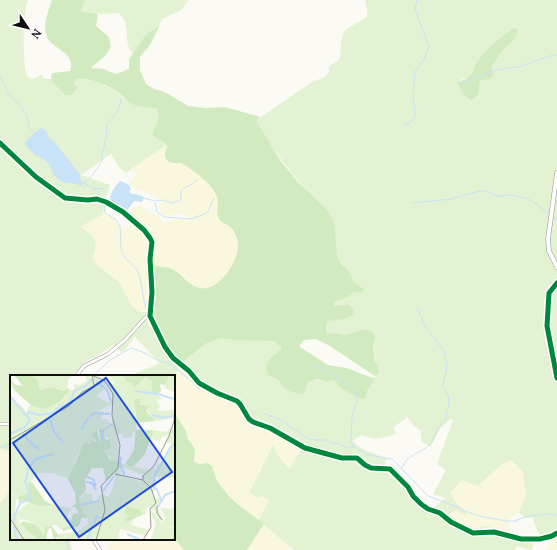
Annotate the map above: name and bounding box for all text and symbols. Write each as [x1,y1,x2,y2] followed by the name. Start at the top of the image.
[8,8,48,48] north arrow
[28,26,45,42] text: N
[10,375,175,540] inset map

